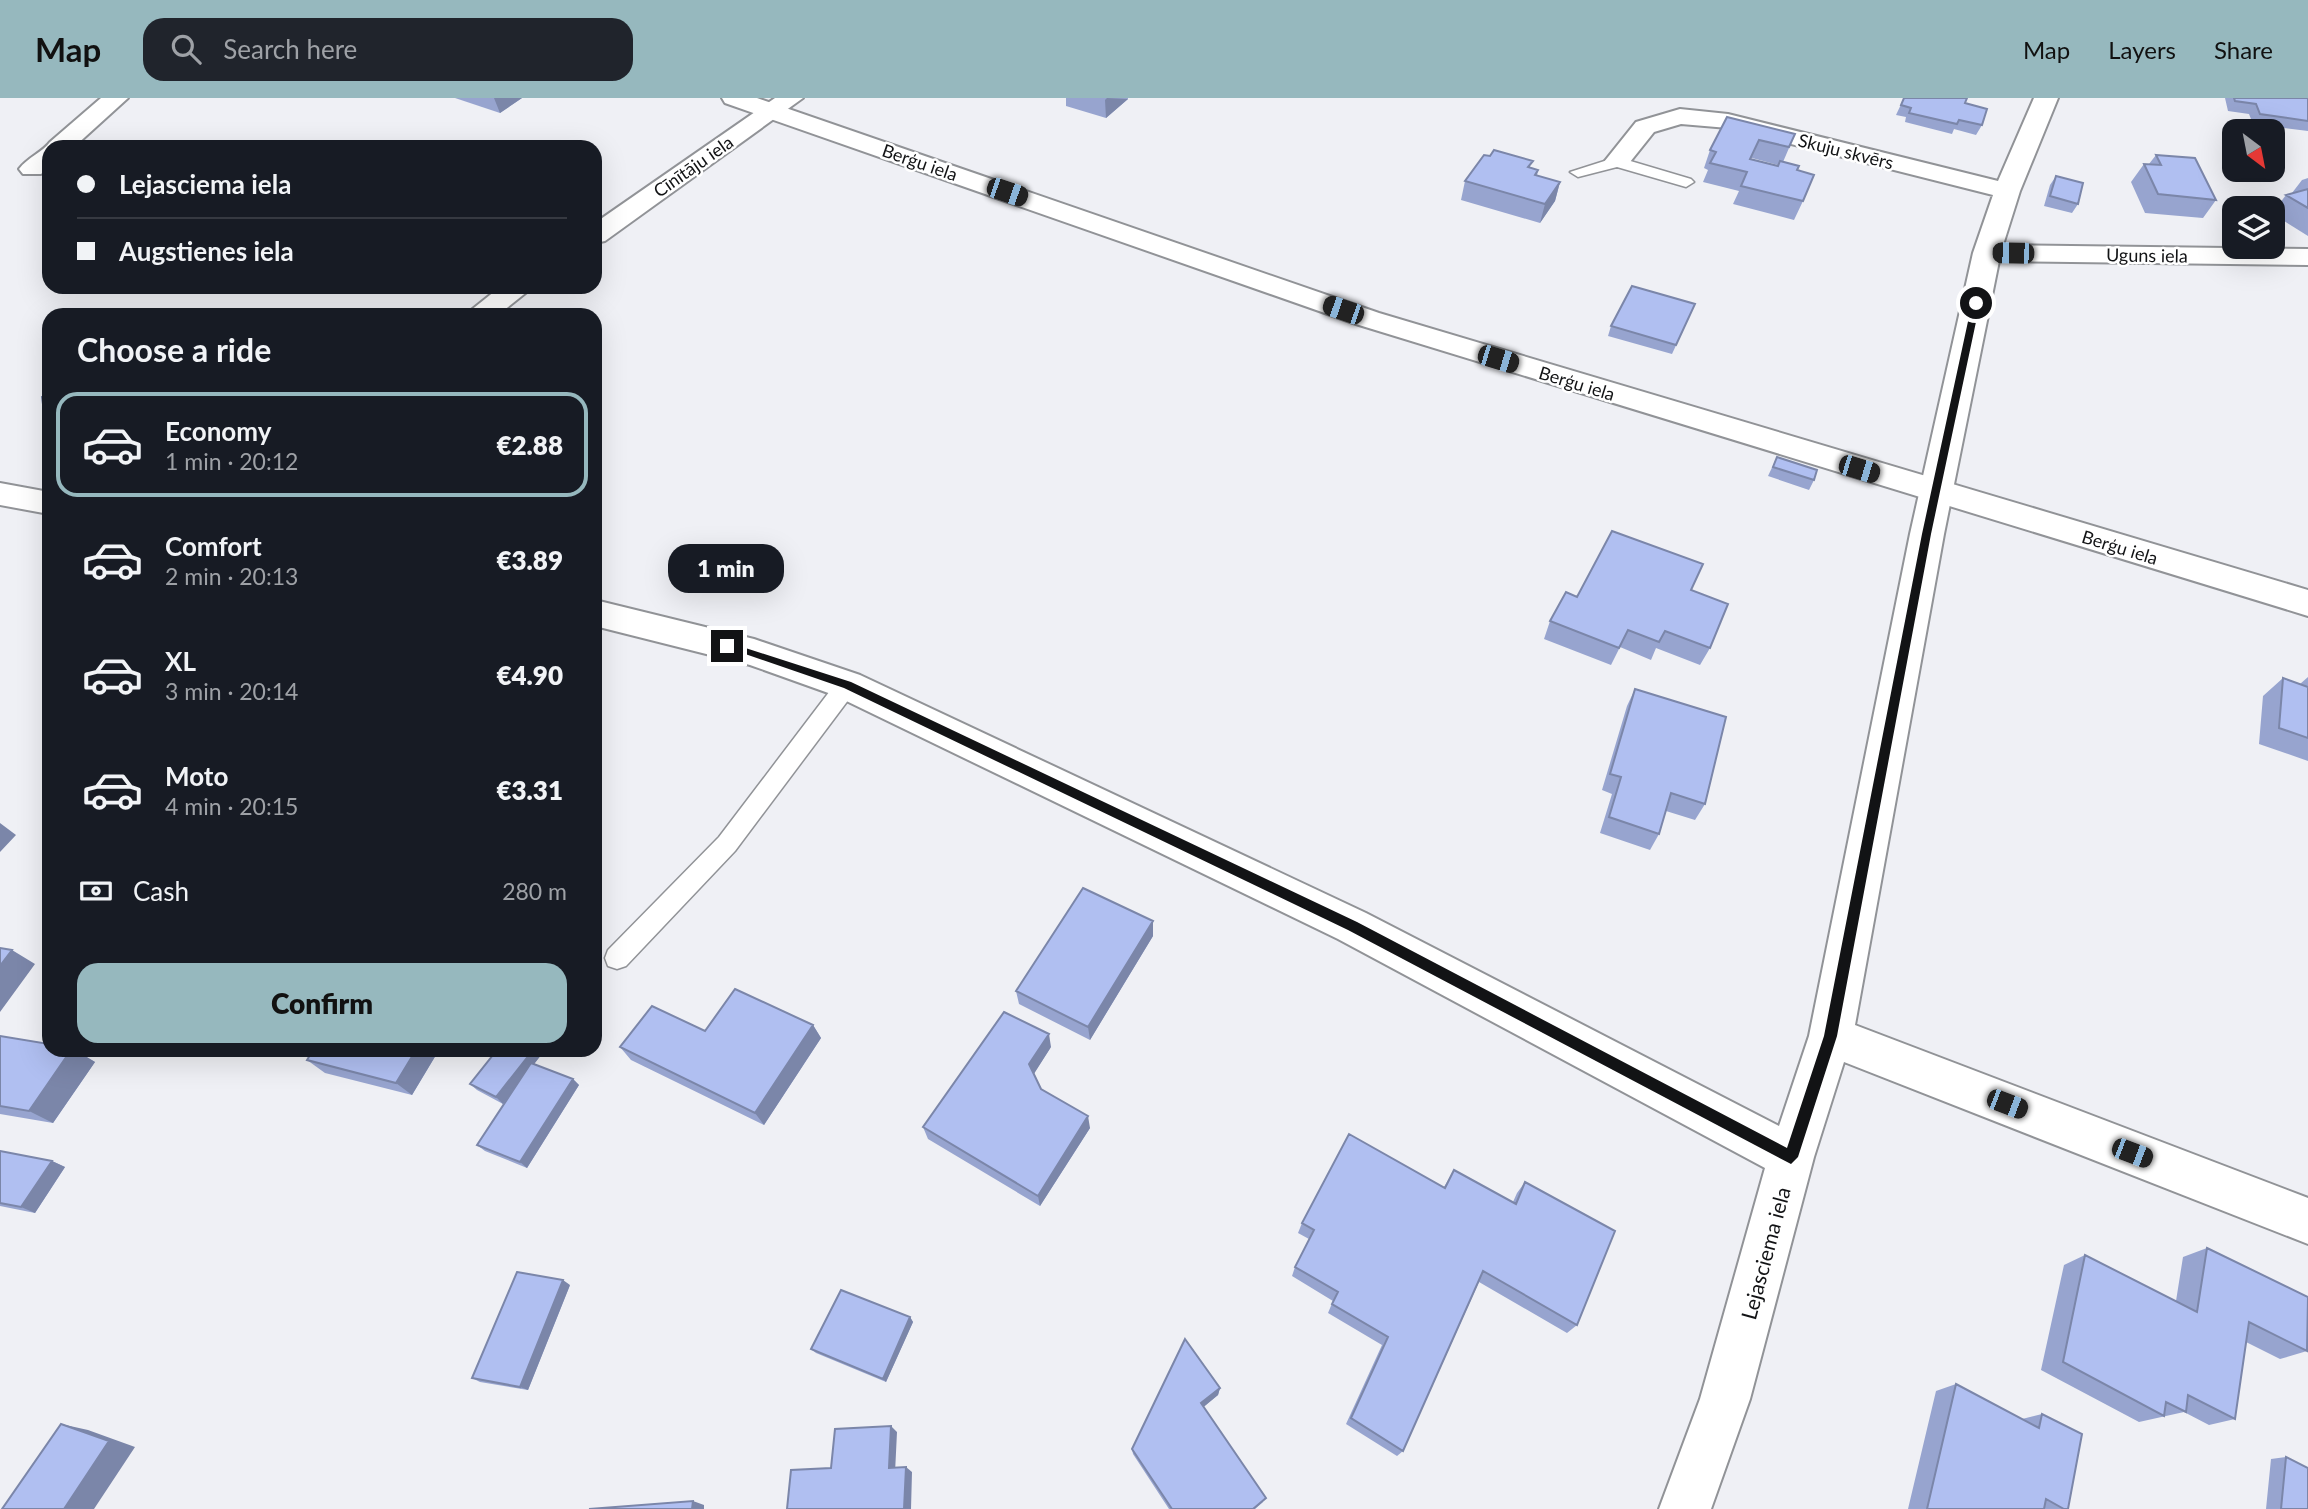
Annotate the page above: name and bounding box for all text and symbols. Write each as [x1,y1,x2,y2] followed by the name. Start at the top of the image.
[143,18,633,81] search box
[35,29,101,69] text: Map
[167,30,205,68] icon: search
[223,33,357,65] text: Search here
[2023,35,2070,64] text: Map
[2108,35,2176,64] text: Layers
[2214,35,2273,64] text: Share
[2222,119,2286,182] north arrow
[2222,119,2285,259] map controls
[1796,129,1896,174] street label: Skuju skvērs
[649,131,737,201] street label: Cīnītāju iela
[879,139,961,185] street label: Berģu iela
[119,168,291,200] text: Lejasciema iela
[984,175,1031,209] car
[2222,196,2285,259] button: layers
[119,235,294,267] text: Augstienes iela
[1992,242,2035,264] car
[2106,243,2188,267] street label: Uguns iela
[1960,287,1992,319] route start
[1320,293,1367,327] car
[77,330,271,369] text: Choose a ride
[1475,343,1522,375] car
[1536,361,1618,405] street label: Berģu iela
[81,413,144,476] icon: car
[165,415,271,447] text: Economy
[496,429,563,461] text: €2.88
[165,447,298,475] text: 1 min · 20:12
[1836,453,1883,485] car
[2079,525,2161,569] street label: Berģu iela
[81,528,144,591] icon: car
[165,530,262,562] text: Comfort
[496,544,563,576] text: €3.89
[669,545,785,594] callout: 1 min
[697,554,755,582] text: 1 min
[165,562,298,590] text: 2 min · 20:13
[711,630,743,662] route end
[81,643,144,706] icon: car
[165,645,196,677] text: XL
[496,659,563,691] text: €4.90
[165,677,298,705] text: 3 min · 20:14
[81,758,144,821] icon: car
[165,760,228,792] text: Moto
[496,774,563,806] text: €3.31
[165,792,298,820] text: 4 min · 20:15
[77,872,115,910] icon: cash
[133,875,189,907] text: Cash
[502,877,567,905] text: 280 m
[77,963,567,1043] button: Confirm
[1984,1087,2031,1121] car
[2109,1136,2156,1170] car
[1735,1184,1795,1322] street label: Lejasciema iela

